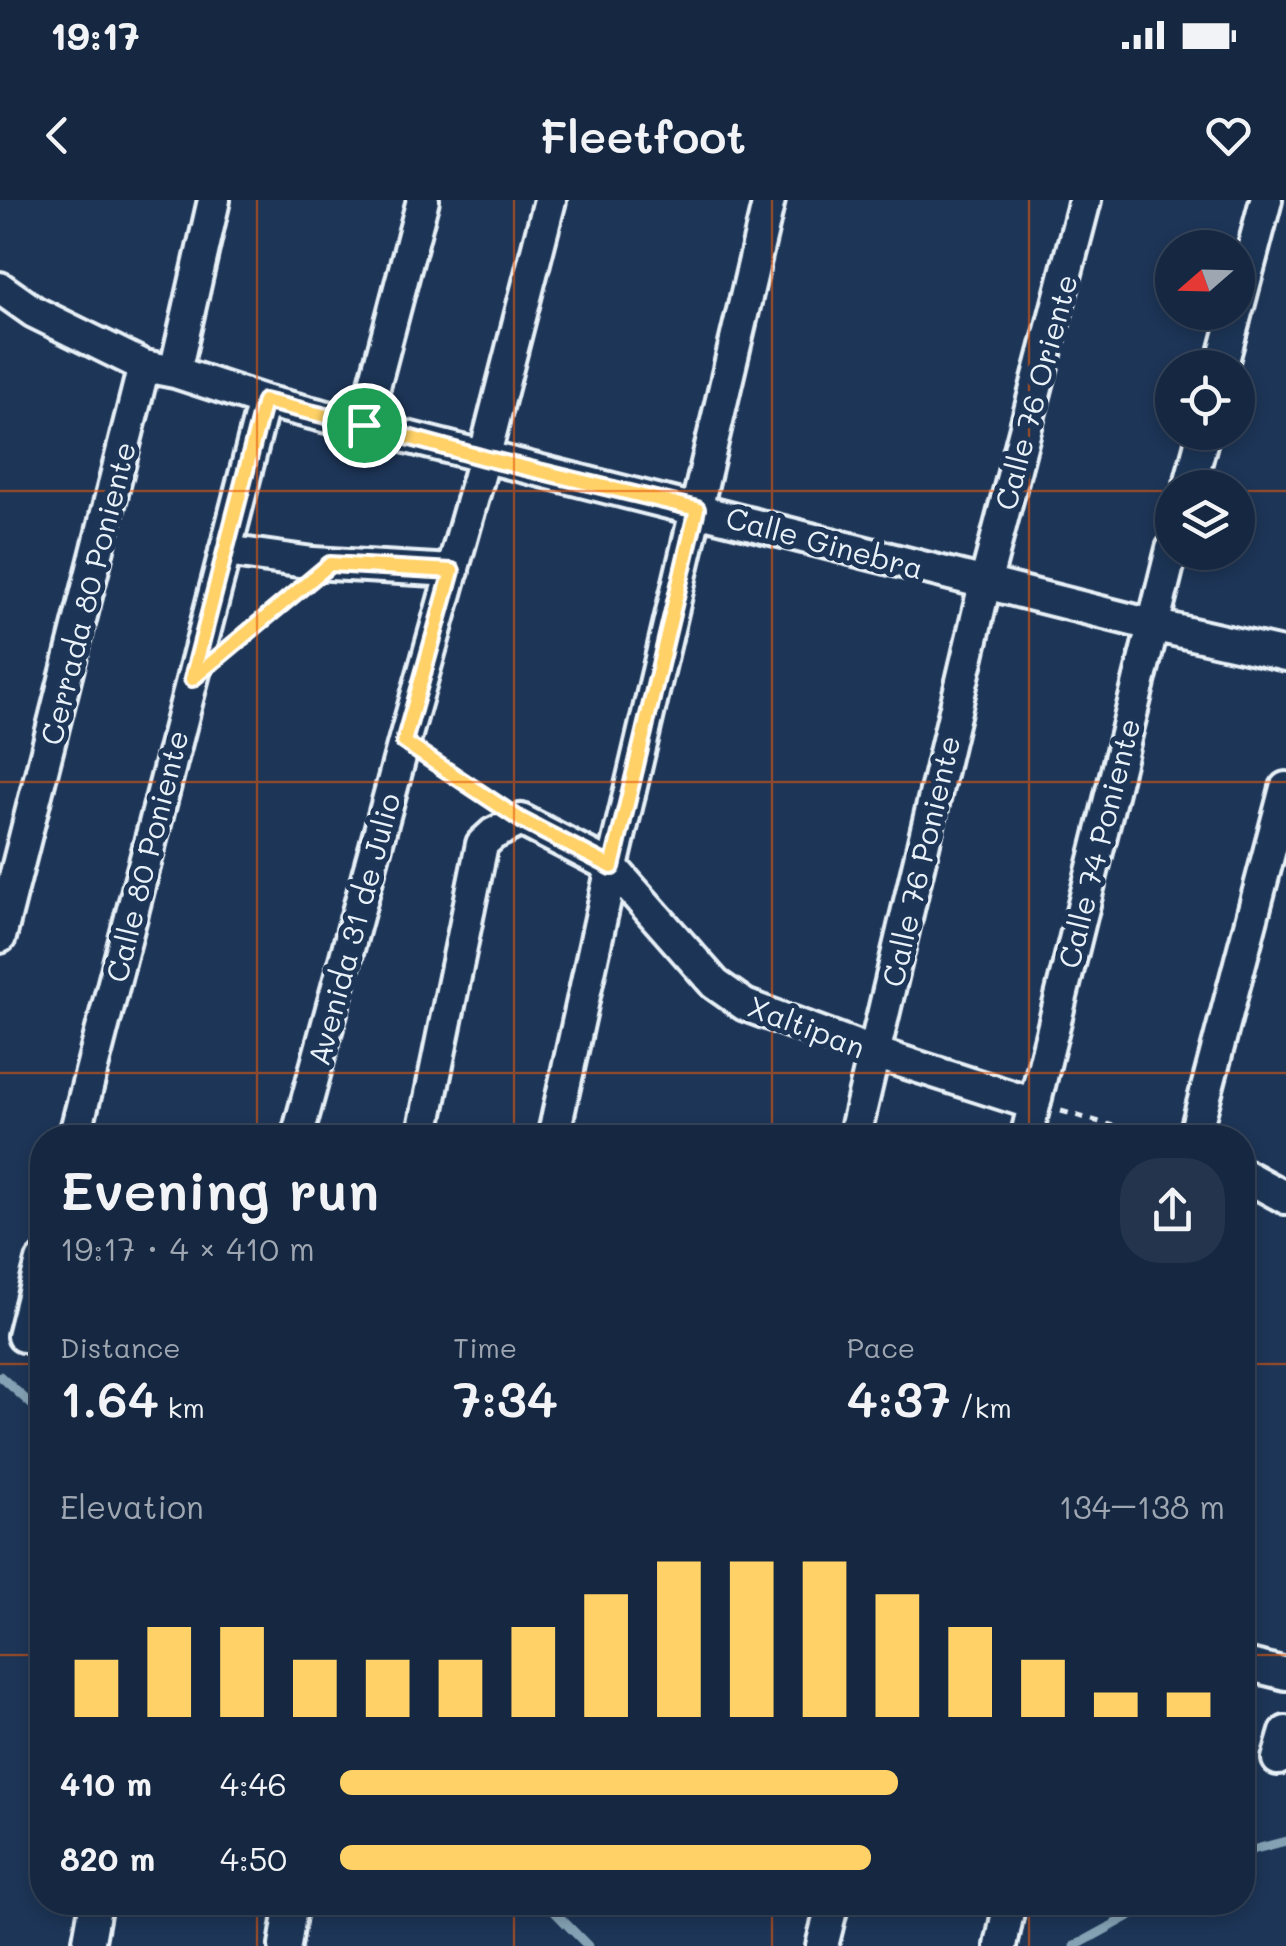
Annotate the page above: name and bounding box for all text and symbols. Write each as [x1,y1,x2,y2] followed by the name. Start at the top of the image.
[50,10,140,60] text: 19:17
[540,106,746,164] text: Fleetfoot
[30,108,85,163] icon: back
[1201,108,1256,163] icon: heart
[1155,230,1255,330] north arrow
[1155,230,1255,570] map controls
[984,270,1086,514] street label: Calle 76 Oriente
[1155,350,1255,450] button: locate
[322,383,407,468] pin
[337,398,392,453] icon: arrive
[30,437,144,749] street label: Cerrada 80 Poniente
[1155,470,1255,570] button: layers
[722,496,928,588] street label: Calle Ginebra
[1048,714,1148,972] street label: Calle 74 Poniente
[95,726,197,986] street label: Calle 80 Poniente
[872,731,968,991] street label: Calle 76 Poniente
[297,788,409,1070] street label: Avenida 31 de Julio
[743,985,871,1067] street label: Xaltipan
[60,1153,379,1225] text: Evening run
[1120,1158,1225,1263] button: share
[60,1227,315,1269] text: 19:17 · 4 × 410 m
[60,1329,181,1365] text: Distance
[453,1329,517,1365] text: Time
[847,1329,915,1365] text: Pace
[60,1365,159,1431] text: 1.64
[453,1365,558,1431] text: 7:34
[847,1365,951,1431] text: 4:37
[159,1389,205,1425] text: km
[951,1389,1012,1425] text: /km
[60,1485,204,1527] text: Elevation
[1059,1485,1225,1527] text: 134–138 m
[60,1762,152,1804] text: 410 m
[220,1762,287,1804] text: 4:46
[60,1837,155,1879] text: 820 m
[220,1837,287,1879] text: 4:50

